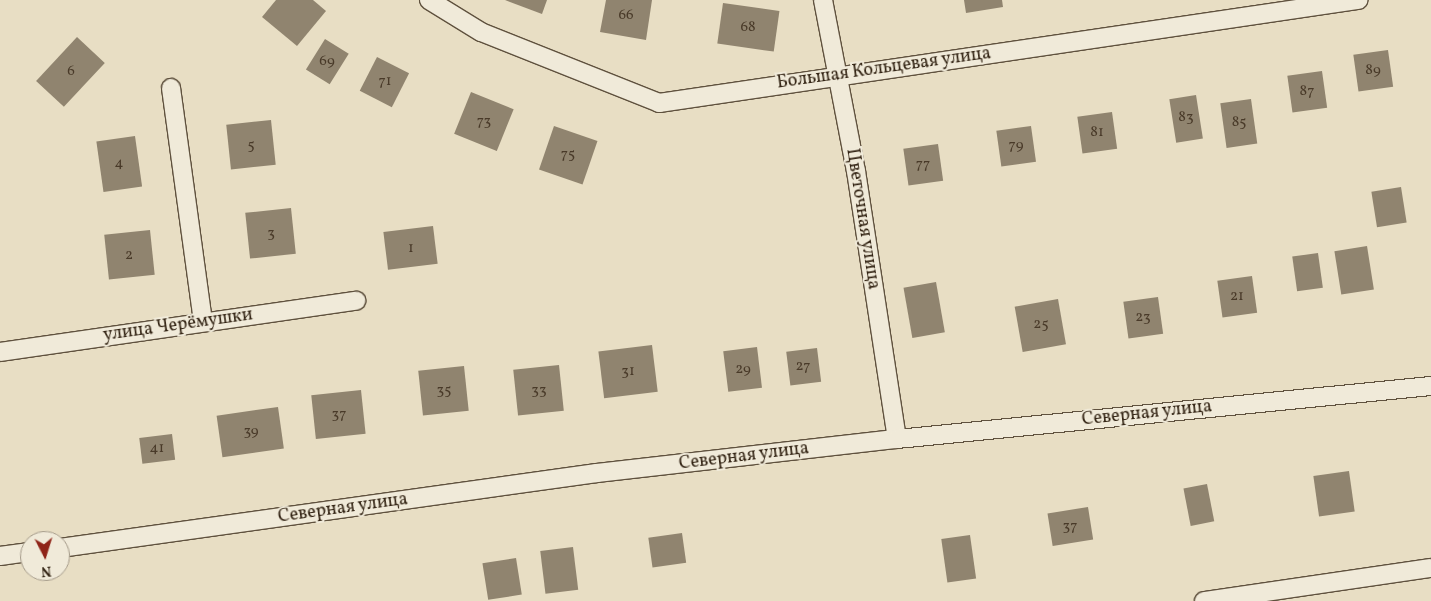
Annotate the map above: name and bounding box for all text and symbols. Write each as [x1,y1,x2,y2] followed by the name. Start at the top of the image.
[618,7,634,25] house number: 66
[740,19,756,37] house number: 68
[775,43,993,95] street label: Большая Кольцевая улица
[319,53,335,71] house number: 69
[1365,62,1381,80] house number: 89
[67,63,75,81] house number: 6
[378,73,392,91] house number: 71
[1300,83,1314,101] house number: 87
[1178,109,1194,127] house number: 83
[477,113,491,131] house number: 73
[1232,114,1246,132] house number: 85
[1090,124,1104,142] house number: 81
[247,137,255,155] house number: 5
[1009,137,1023,155] house number: 79
[561,146,575,164] house number: 75
[840,147,884,291] street label: Цветочная улица
[115,155,123,173] house number: 4
[916,156,930,174] house number: 77
[267,225,275,243] house number: 3
[408,240,414,258] house number: 1
[125,247,133,265] house number: 2
[1230,288,1244,306] house number: 21
[102,305,254,347] street label: улица Черёмушки
[1135,309,1151,327] house number: 23
[1033,316,1049,334] house number: 25
[796,358,810,376] house number: 27
[735,361,751,379] house number: 29
[621,363,635,381] house number: 31
[437,382,451,400] house number: 35
[531,382,547,400] house number: 33
[1081,396,1213,432] street label: Северная улица
[332,406,346,424] house number: 37
[243,423,259,441] house number: 39
[678,438,810,476] street label: Северная улица
[150,440,164,458] house number: 41
[276,489,410,529] street label: Северная улица
[1063,518,1077,536] house number: 37
[20,531,70,581] north arrow
[40,561,52,580] text: N

